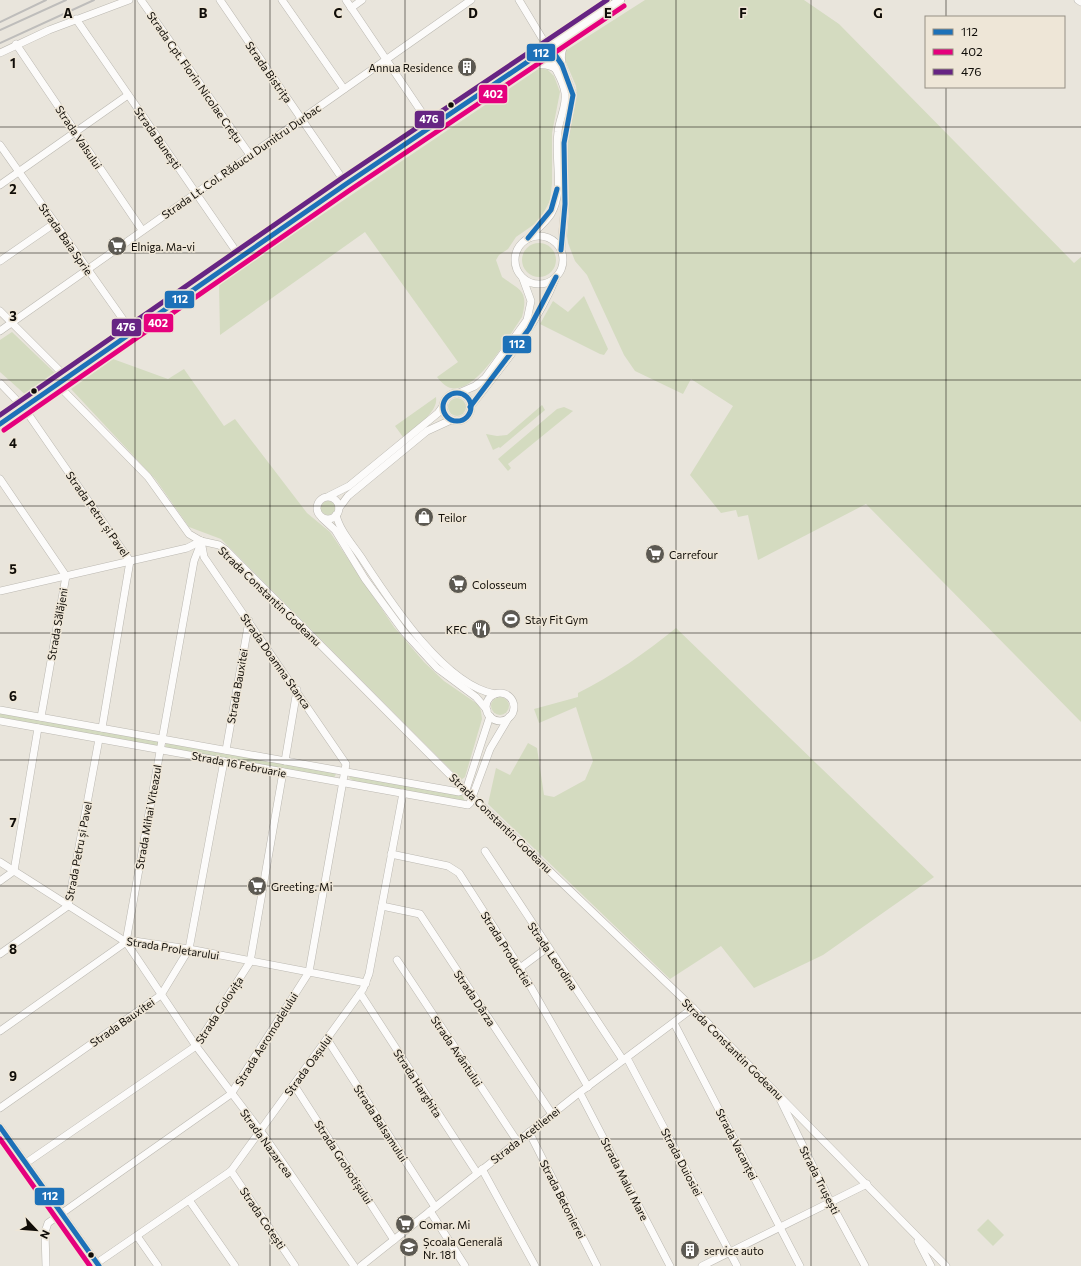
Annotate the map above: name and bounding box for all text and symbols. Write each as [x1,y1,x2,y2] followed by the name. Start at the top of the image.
[63,5,73,21] text: A
[199,5,208,21] text: B
[334,5,343,21] text: C
[468,5,478,21] text: D
[604,5,612,21] text: E
[739,5,747,21] text: F
[873,5,883,21] text: G
[144,9,245,146] street label: Strada Cpt. Florin Nicolae Crețu
[925,16,1065,88] legend
[961,24,978,38] text: 112
[242,39,295,106] street label: Strada Bistrița
[526,43,556,62] line badge: 112
[961,44,983,58] text: 402
[533,46,549,59] text: 112
[10,55,16,71] text: 1
[456,56,478,78] building icon: Annua Residence
[368,61,453,74] place label: Annua Residence
[961,64,982,78] text: 476
[478,84,508,104] line badge: 402
[483,87,503,100] text: 402
[446,100,456,110] unlabelled marker
[159,101,323,221] street label: Strada Lt. Col. Răducu Dumitru Durbac
[53,103,105,171] street label: Strada Valsului
[131,104,184,172] street label: Strada Bunești
[414,110,445,129] line badge: 476
[419,112,439,125] text: 476
[9,181,17,197] text: 2
[36,201,96,278] street label: Strada Baia Sprie
[106,235,128,257] supermarket icon: Elniga. Ma-vi
[131,240,195,253] place label: Elniga. Ma-vi
[164,290,195,309] line badge: 112
[172,292,188,305] text: 112
[9,308,17,324] text: 3
[143,313,174,333] line badge: 402
[148,316,168,329] text: 402
[111,318,142,337] line badge: 476
[116,320,136,333] text: 476
[502,335,532,354] line badge: 112
[509,337,525,350] text: 112
[29,386,39,396] unlabelled marker
[9,435,17,451] text: 4
[63,469,132,560] street label: Strada Petru și Pavel
[413,506,435,528] shop icon: Teilor
[438,511,467,524] place label: Teilor
[216,543,324,649] street label: Strada Constantin Godeanu
[644,543,666,565] supermarket icon: Carrefour
[669,548,718,561] place label: Carrefour
[9,561,17,577] text: 5
[447,573,469,595] supermarket icon: Colosseum
[472,578,527,591] place label: Colosseum
[44,587,70,661] street label: Strada Sălăjeni
[500,608,522,630] sports icon: Stay Fit Gym
[238,611,314,711] street label: Strada Doamna Stanca
[525,613,588,626] place label: Stay Fit Gym
[470,618,492,640] restaurant icon: KFC
[446,623,467,636] place label: KFC
[224,647,250,724] street label: Strada Bauxitei
[9,688,17,704] text: 6
[191,748,288,780] street label: Strada 16 Februarie
[132,764,164,870] street label: Strada Mihai Viteazul
[447,770,555,876] street label: Strada Constantin Godeanu
[62,800,95,902] street label: Strada Petru și Pavel
[9,814,17,830] text: 7
[246,875,268,897] supermarket icon: Greeting. Mi
[271,880,333,893] place label: Greeting. Mi
[479,909,536,989] street label: Strada Productiei
[525,920,581,992] street label: Strada Leordina
[126,934,221,962] street label: Strada Proletarului
[9,941,17,957] text: 8
[452,968,498,1028] street label: Strada Dârza
[192,974,246,1047] street label: Strada Golovița
[232,990,300,1088] street label: Strada Aeromodelului
[87,995,157,1049] street label: Strada Bauxitei
[680,996,786,1102] street label: Strada Constantin Godeanu
[429,1013,485,1089] street label: Strada Avântului
[281,1032,336,1099] street label: Strada Oașului
[391,1046,445,1120] street label: Strada Harghita
[9,1068,17,1084] text: 9
[351,1082,411,1164] street label: Strada Balsamului
[488,1104,562,1166] street label: Strada Acetilenei
[238,1106,296,1180] street label: Strada Nazarcea
[713,1106,761,1182] street label: Strada Vacanței
[311,1118,376,1207] street label: Strada Grohotișului
[659,1126,705,1198] street label: Strada Duiosiei
[598,1135,652,1223] street label: Strada Malul Mare
[796,1144,843,1217] street label: Strada Trușești
[538,1157,589,1241] street label: Strada Betonierei
[237,1185,289,1252] street label: Strada Cotești
[34,1187,65,1206] line badge: 112
[42,1189,58,1202] text: 112
[16,1210,56,1250] north arrow
[394,1213,416,1235] supermarket icon: Comar. Mi
[419,1218,471,1231] place label: Comar. Mi
[38,1228,53,1241] text: N
[423,1235,502,1261] place label: Școala Generală Nr. 181
[398,1236,420,1258] school or university icon: Școala Generală Nr. 181
[679,1239,701,1261] building icon: service auto
[704,1244,764,1257] place label: service auto
[86,1250,96,1260] unlabelled marker

